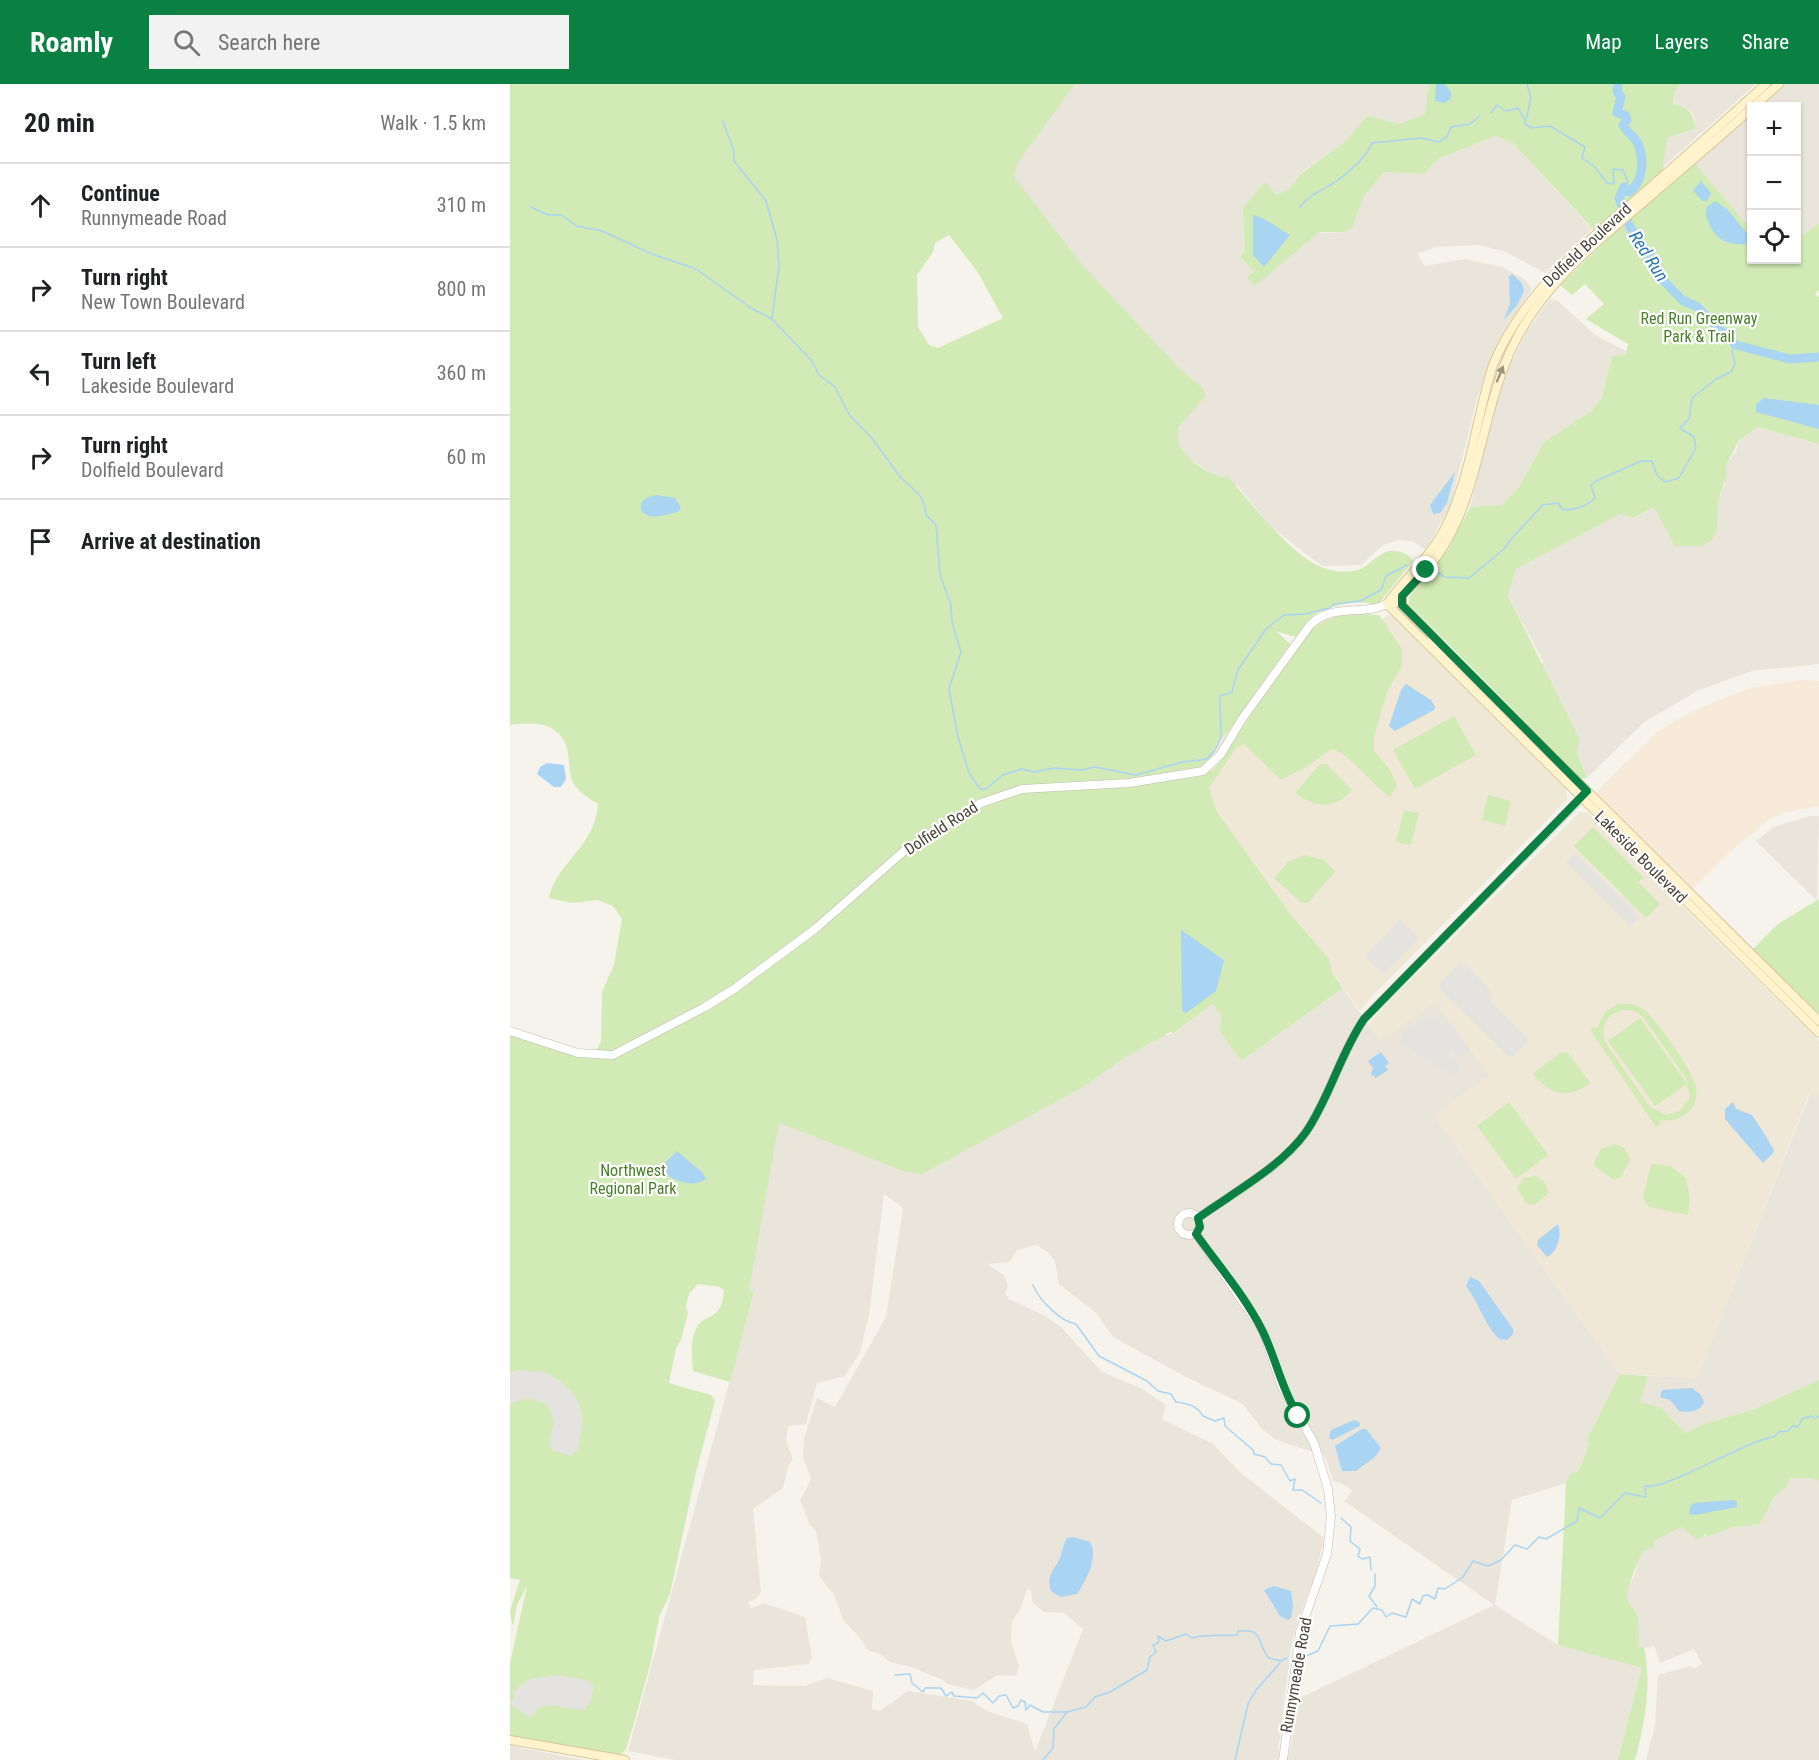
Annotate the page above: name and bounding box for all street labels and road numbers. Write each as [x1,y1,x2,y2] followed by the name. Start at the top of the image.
[1539,199,1635,291] street label: Dolfield Boulevard
[901,797,981,859] street label: Dolfield Road
[1591,807,1691,907] street label: Lakeside Boulevard
[1276,1616,1316,1734] street label: Runnymeade Road

